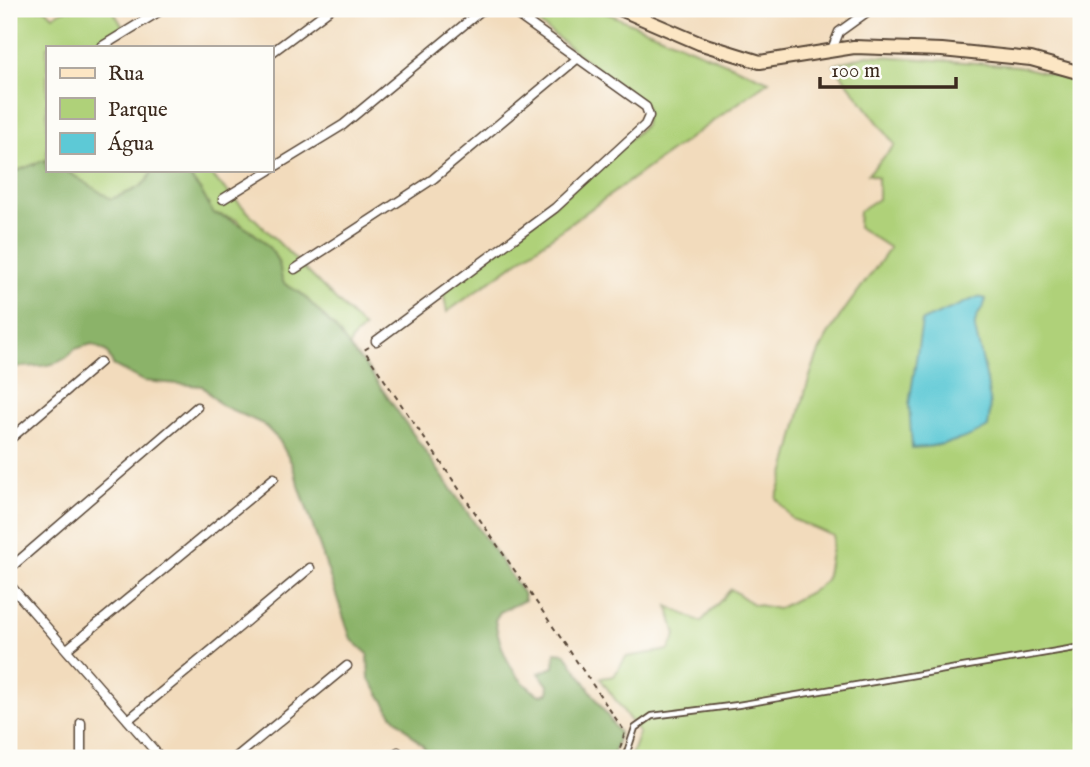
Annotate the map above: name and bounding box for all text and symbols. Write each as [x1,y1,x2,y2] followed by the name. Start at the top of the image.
[46,46,273,172] legend
[820,46,957,90] scale bar
[831,58,880,85] text: 100 m
[108,61,145,88] text: Rua
[108,97,168,124] text: Parque
[107,130,154,158] text: Água

